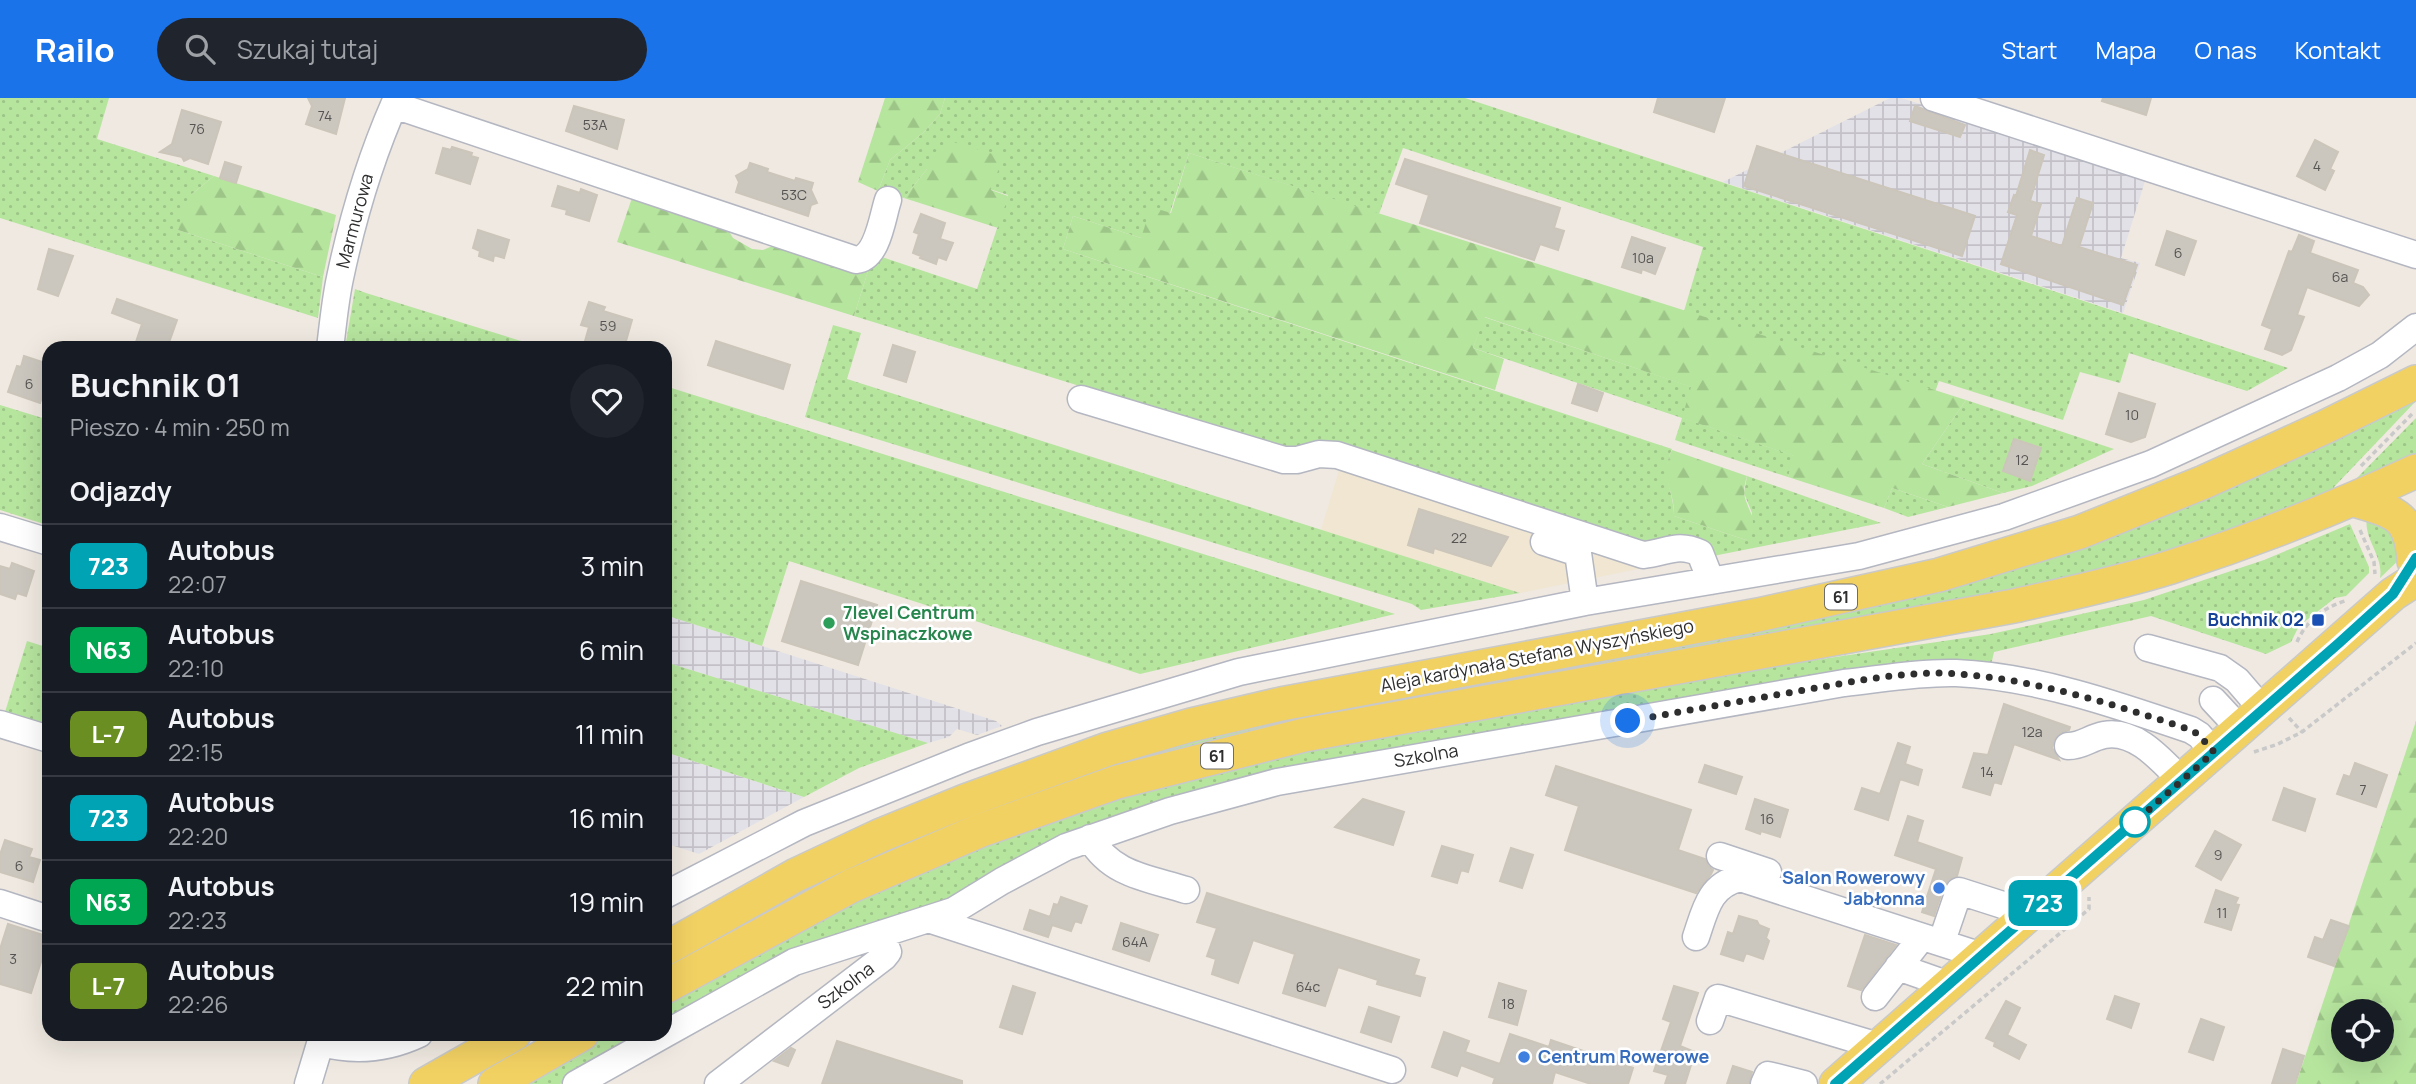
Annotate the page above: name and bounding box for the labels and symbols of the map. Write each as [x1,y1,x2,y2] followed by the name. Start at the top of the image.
[318,106,332,125] house number: 74
[583,115,607,134] house number: 53A
[189,119,205,138] house number: 76
[2313,156,2321,175] house number: 4
[330,171,378,271] street label: Marmurowa
[781,185,807,204] house number: 53C
[2174,243,2182,262] house number: 6
[1632,248,1654,267] house number: 10a
[2332,267,2348,286] house number: 6a
[600,316,616,335] house number: 59
[25,374,33,393] house number: 6
[2125,405,2139,424] house number: 10
[2015,450,2029,469] house number: 12
[1451,528,1467,547] house number: 22
[1825,584,1857,610] road number: 61
[843,600,975,645] place label: 7level Centrum Wspinaczkowe
[2208,607,2304,631] place label: Buchnik 02
[2310,612,2326,628] marker: Buchnik 02
[1378,613,1696,697] street label: Aleja kardynała Stefana Wyszyńskiego
[821,615,837,631] marker: 7level Centrum Wspinaczkowe
[1610,703,1645,738] your location
[2021,722,2043,741] house number: 12a
[1392,738,1460,772] street label: Szkolna
[1201,744,1233,768] road number: 61
[1980,762,1994,781] house number: 14
[2359,780,2367,799] house number: 7
[2120,807,2150,837] unlabelled marker
[1760,809,1774,828] house number: 16
[2214,845,2222,864] house number: 9
[15,856,23,875] house number: 6
[1782,865,1925,910] place label: Salon Rowerowy Jabłonna
[1931,880,1947,896] marker: Salon Rowerowy Jabłonna
[2003,880,2083,926] line badge: 723
[2217,903,2227,922] house number: 11
[1122,932,1148,951] house number: 64A
[9,949,17,968] house number: 3
[812,956,879,1014] street label: Szkolna
[1296,977,1321,996] house number: 64c
[1501,994,1515,1013] house number: 18
[1538,1044,1710,1068] place label: Centrum Rowerowe
[1516,1049,1532,1065] marker: Centrum Rowerowe

